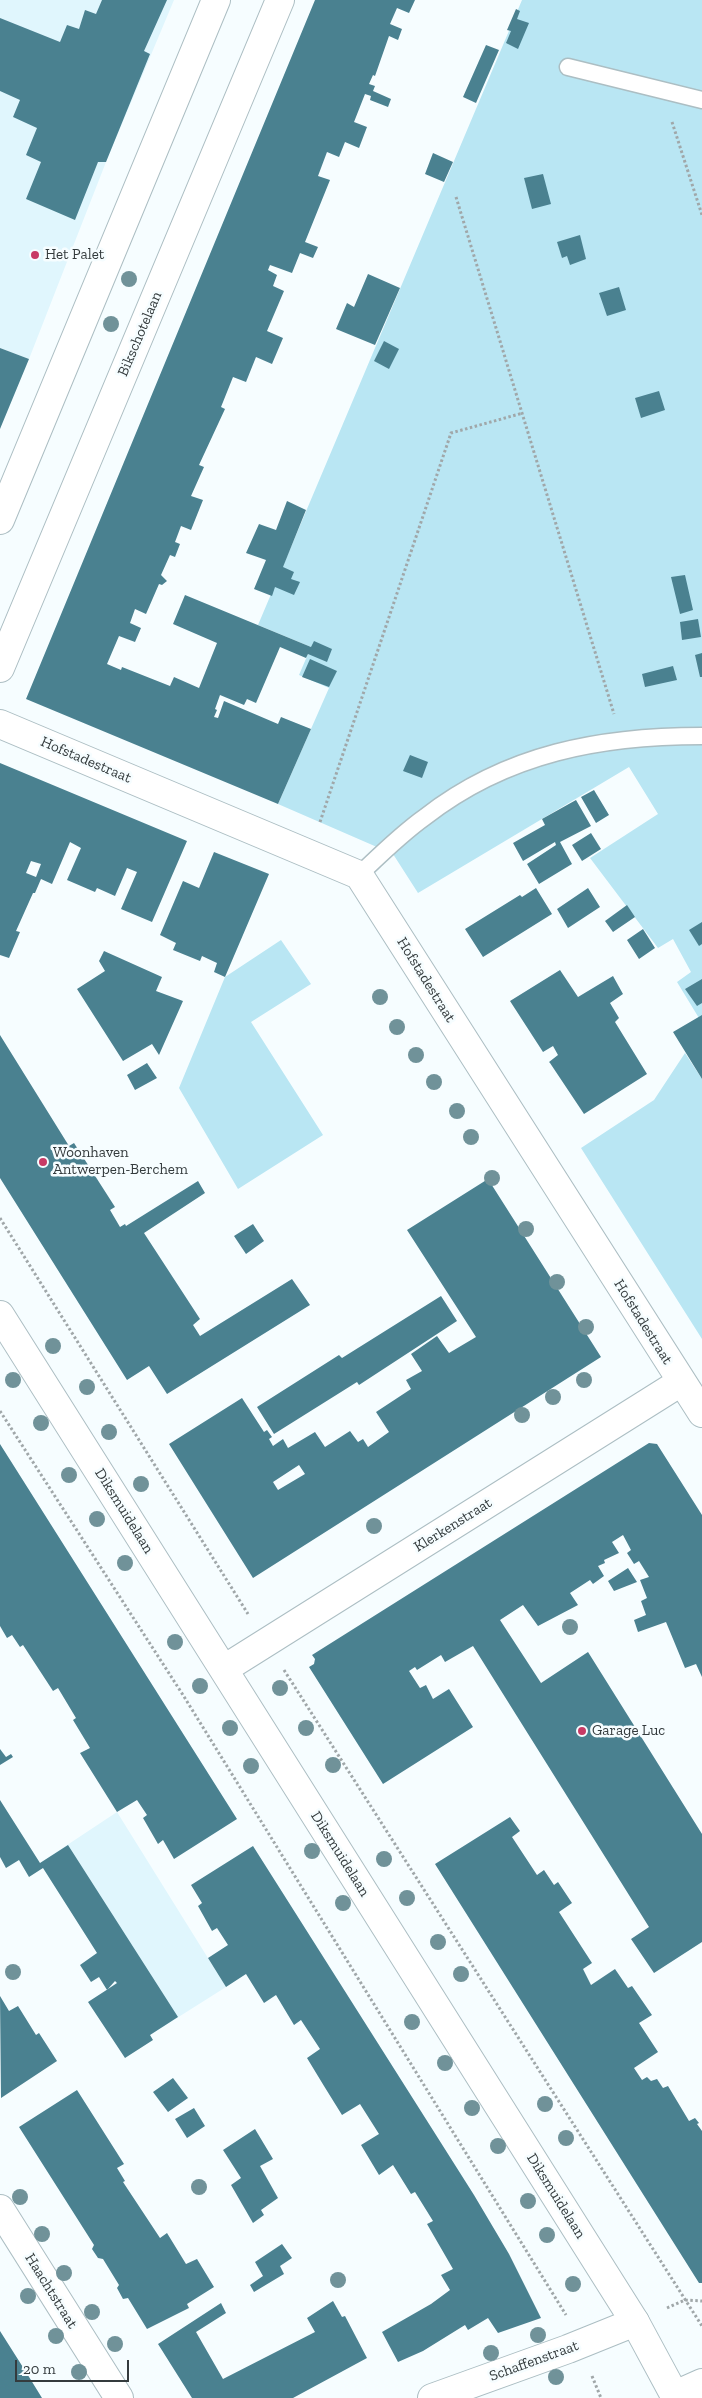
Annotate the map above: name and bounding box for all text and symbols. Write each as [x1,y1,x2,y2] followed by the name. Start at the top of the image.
[45,246,104,264] place label: Het Palet
[29,249,41,261] marker: Het Palet
[114,289,166,379] street label: Bikschotelaan
[38,733,134,787] street label: Hofstadestraat
[393,934,459,1026] street label: Hofstadestraat
[53,1144,188,1179] place label: Woonhaven Antwerpen-Berchem
[37,1156,49,1168] marker: Woonhaven Antwerpen-Berchem
[610,1276,676,1368] street label: Hofstadestraat
[91,1465,157,1557] street label: Diksmuidelaan
[411,1494,495,1556] street label: Klerkenstraat
[592,1722,665,1740] place label: Garage Luc
[576,1725,588,1737] marker: Garage Luc
[307,1808,373,1900] street label: Diksmuidelaan
[523,2150,589,2242] street label: Diksmuidelaan
[21,2250,81,2332] street label: Haachtstraat
[487,2336,581,2386] street label: Schaffenstraat
[18,2350,131,2382] scale bar
[23,2360,56,2378] text: 20 m

